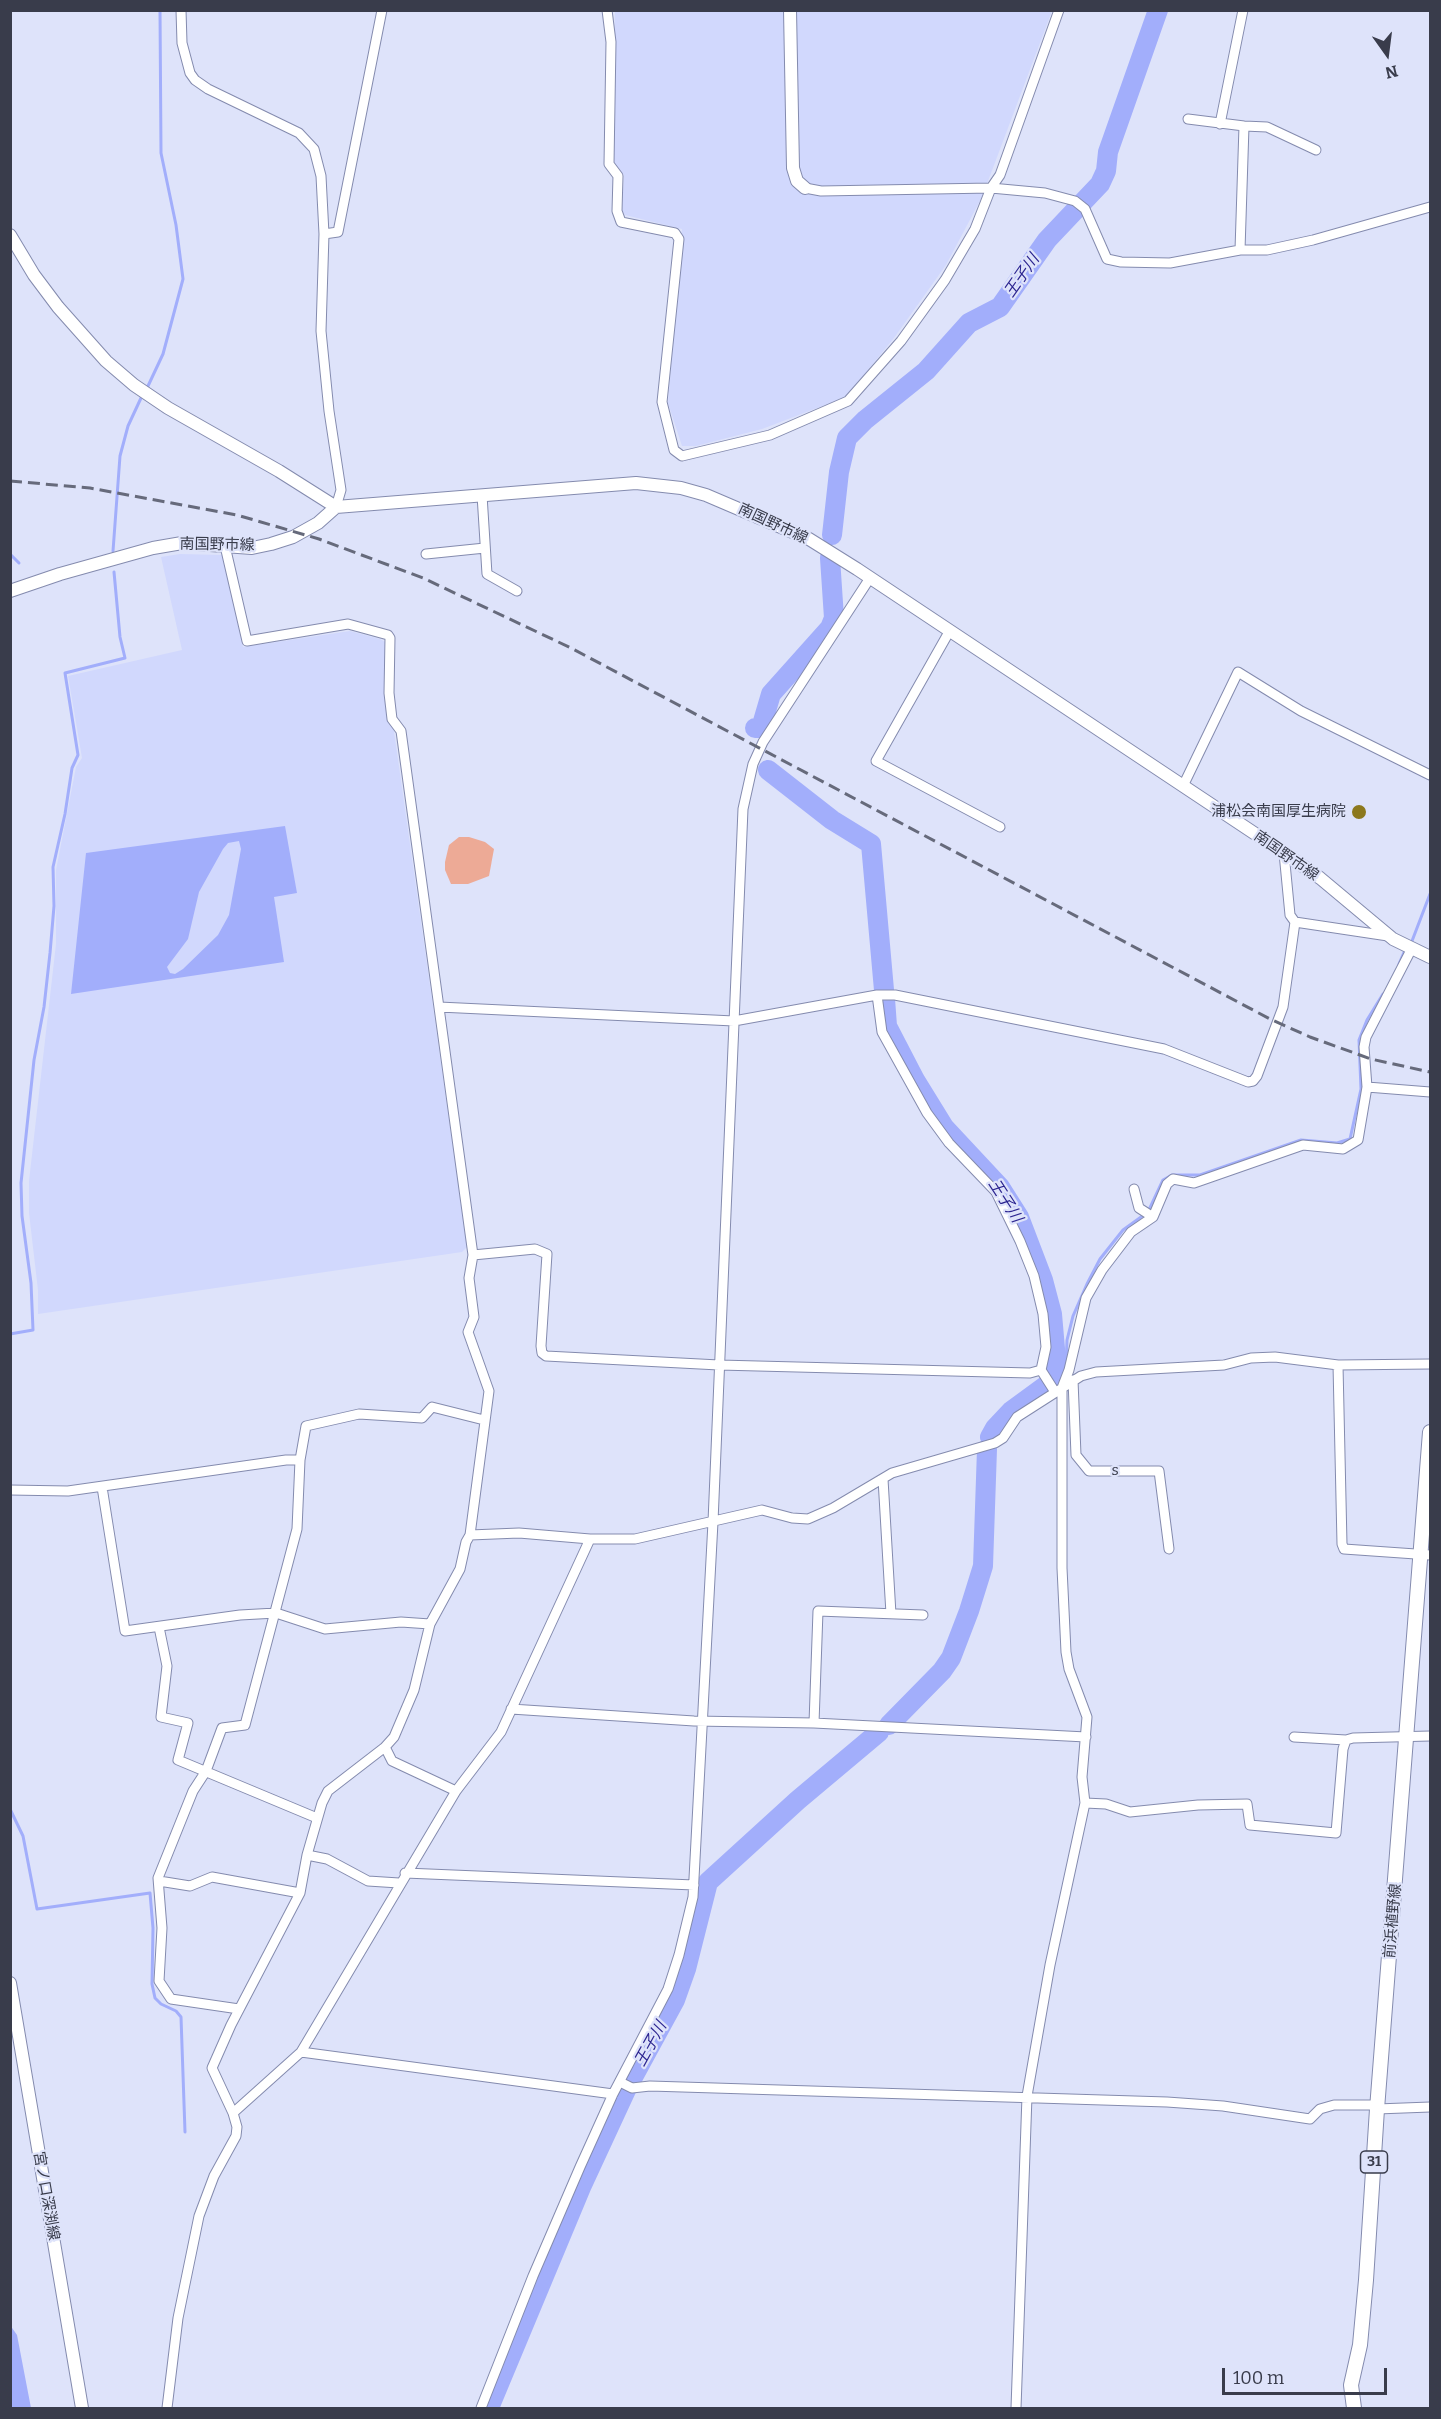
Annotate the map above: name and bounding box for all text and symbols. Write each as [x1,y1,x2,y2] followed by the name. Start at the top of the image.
[1357,24,1417,84] north arrow
[1383,61,1400,83] text: N
[1000,251,1044,301] water label: 王子川
[735,500,811,548] street label: 南国野市線
[179,535,255,555] street label: 南国野市線
[1211,803,1346,821] place label: 浦松会南国厚生病院
[1350,803,1368,821] marker: 浦松会南国厚生病院
[1250,827,1322,885] street label: 南国野市線
[984,1176,1026,1226] water label: 王子川
[1111,1462,1119,1480] street label: s
[1381,1883,1405,1959] street label: 前浜植野線
[631,2018,671,2070] water label: 王子川
[29,2150,63,2242] street label: 宮ノ口深渕線
[1360,2151,1388,2173] road number: 31
[1225,2356,1390,2394] scale bar
[1233,2367,1284,2389] text: 100 m

